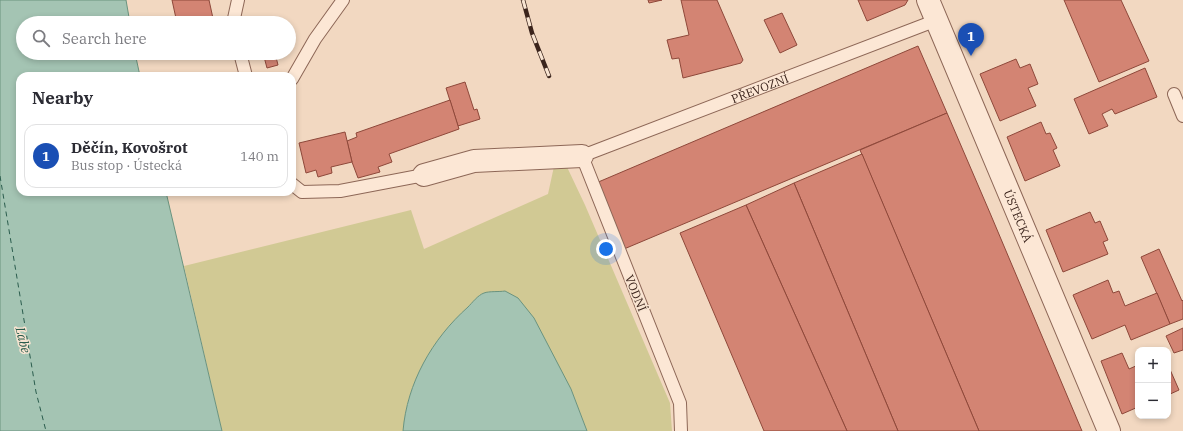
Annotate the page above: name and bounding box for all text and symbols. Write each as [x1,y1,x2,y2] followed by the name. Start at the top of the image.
[16,16,296,60] search box
[958,23,984,56] pin: 1
[30,27,52,49] icon: search
[62,29,147,48] text: Search here
[729,70,791,106] street label: PŘEVOZNÍ
[32,87,93,109] text: Nearby
[71,138,187,157] text: Děčín, Kovošrot
[42,148,50,165] text: 1
[240,148,279,165] text: 140 m
[71,157,182,174] text: Bus stop · Ústecká
[1001,187,1037,245] street label: ÚSTECKÁ
[596,239,616,259] your location
[622,272,650,314] street label: VODNÍ
[11,324,35,355] water label: Labe
[1135,347,1171,419] map controls
[1135,347,1171,383] button: +
[1135,383,1171,419] button: −

